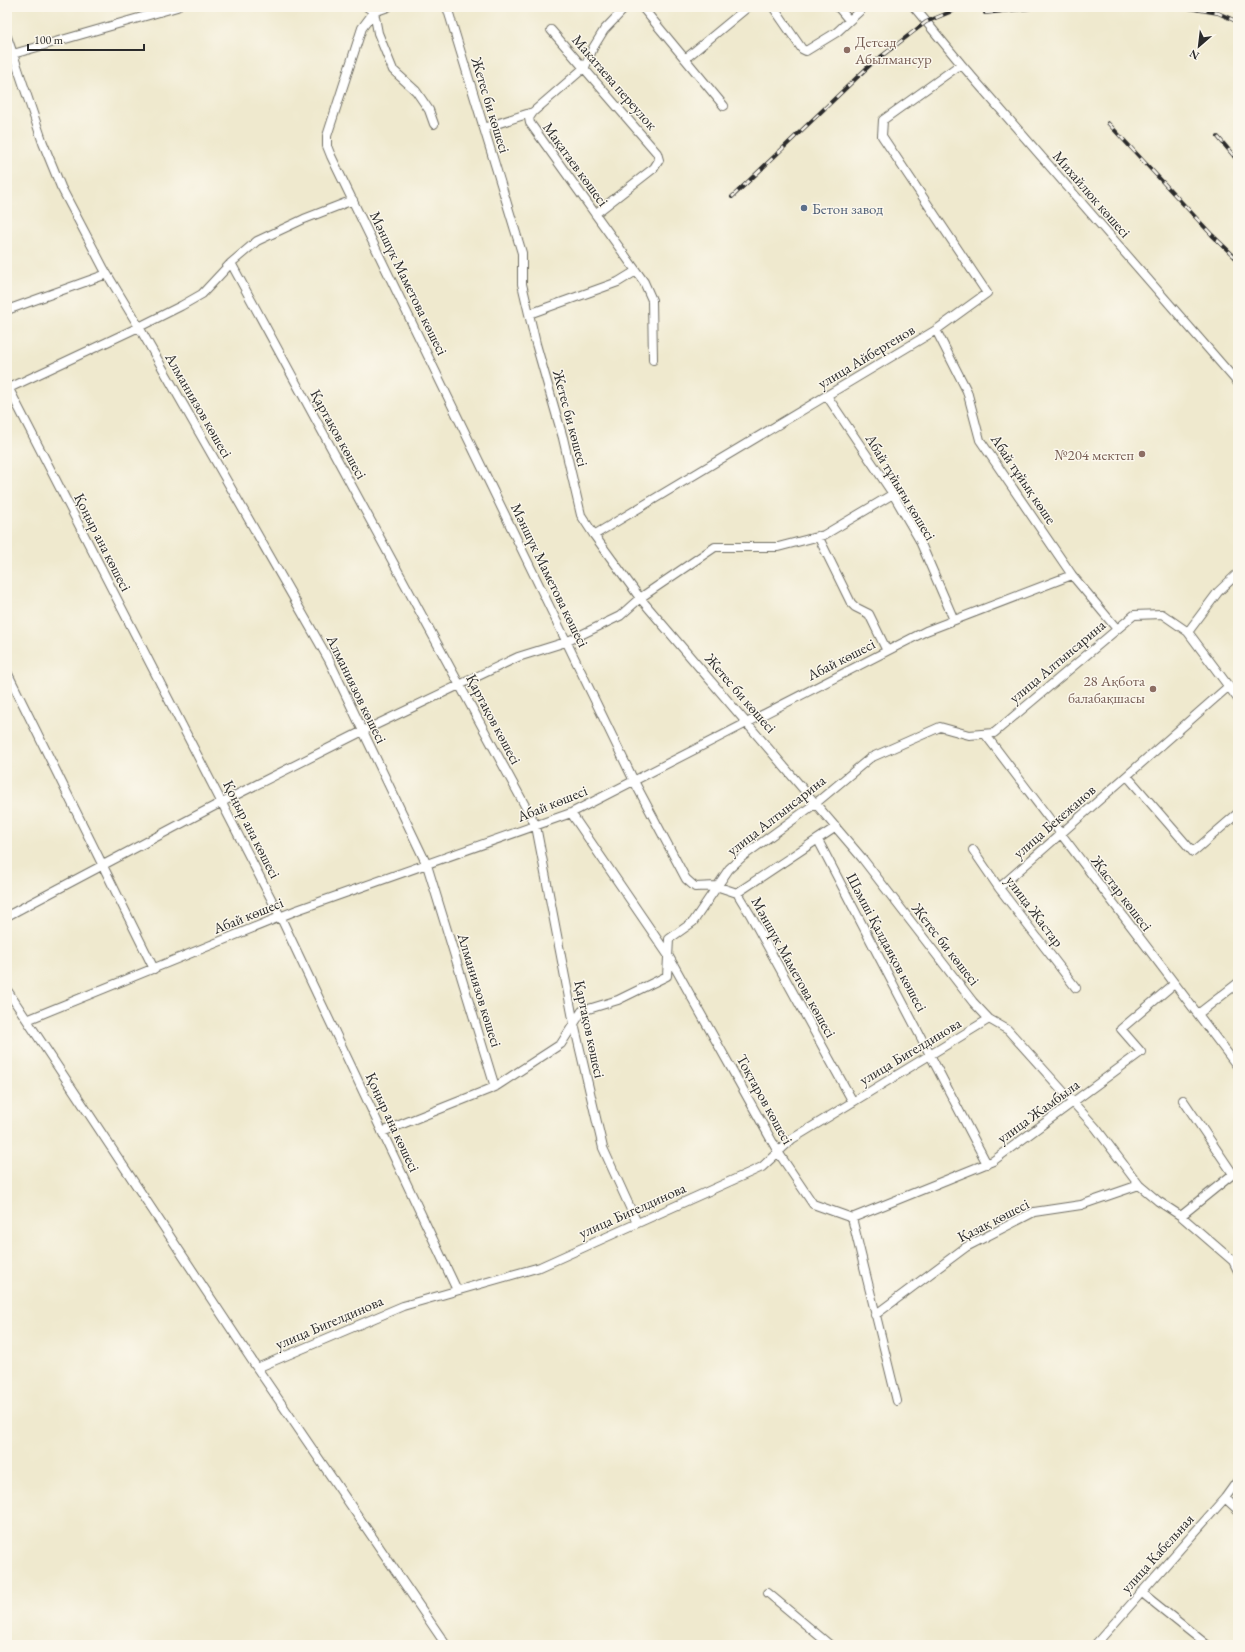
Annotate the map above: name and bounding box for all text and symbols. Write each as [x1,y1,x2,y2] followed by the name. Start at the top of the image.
[28,26,144,52] scale bar
[1179,26,1219,66] north arrow
[568,30,662,134] street label: Макатаева переулок
[34,32,64,48] text: 100 m
[854,32,932,68] place label: Детсад Абылмансур
[842,45,852,55] marker: Детсад Абылмансур
[1187,47,1202,63] text: N
[467,54,515,156] street label: Жетес би көшесі
[539,118,613,210] street label: Мақатаев көшесі
[1049,147,1135,242] street label: Михайлюк көшесі
[812,199,883,218] place label: Бетон завод
[799,203,809,213] marker: Бетон завод
[366,208,452,358] street label: Мәншүк Маметова көшесі
[814,320,918,392] street label: улица Айбергенов
[161,348,237,461] street label: Алманиязов көшесі
[549,367,593,469] street label: Жетес би көшесі
[307,386,372,482] street label: Қартақов көшесі
[861,429,941,544] street label: Абай тұйығы көшесі
[986,430,1061,528] street label: Абай тұйық көше
[1054,445,1134,464] place label: №204 мектеп
[1137,449,1147,459] marker: №204 мектеп
[70,490,136,595] street label: Қоңыр ана көшесі
[507,500,593,650] street label: Мәншүк Маметова көшесі
[1005,615,1109,707] street label: улица Алтынсарина
[322,631,392,747] street label: Алманиязов көшесі
[803,634,879,685] street label: Абай көшесі
[701,649,781,737] street label: Жетес би көшесі
[462,671,526,768] street label: Қартақов көшесі
[1068,671,1145,707] place label: 28 Ақбота балабақшасы
[1148,684,1158,694] marker: 28 Ақбота балабақшасы
[723,771,829,859] street label: улица Алтынсарина
[219,777,285,882] street label: Қоңыр ана көшесі
[513,780,590,826] street label: Абай көшесі
[1009,780,1099,862] street label: улица Бекежанов
[1087,851,1157,935] street label: Жастар көшесі
[842,869,932,1015] street label: Шәмші Қалдаяқов көшесі
[1002,871,1068,951] street label: улица Жастар
[209,892,286,938] street label: Абай көшесі
[747,893,841,1041] street label: Мәншүк Маметова көшесі
[907,898,984,989] street label: Жетес би көшесі
[453,930,506,1050] street label: Алманиязов көшесі
[570,978,610,1080] street label: Қартақов көшесі
[856,1013,964,1089] street label: улица Бигелдинова
[732,1051,798,1148] street label: Тоқтаров көшесі
[362,1069,425,1175] street label: Қоңыр ана көшесі
[993,1075,1083,1147] street label: улица Жамбыла
[575,1178,689,1242] street label: улица Бигелдинова
[954,1194,1032,1246] street label: Қазақ көшесі
[272,1291,386,1353] street label: улица Бигелдинова
[1116,1509,1198,1597] street label: улица Кабельная

